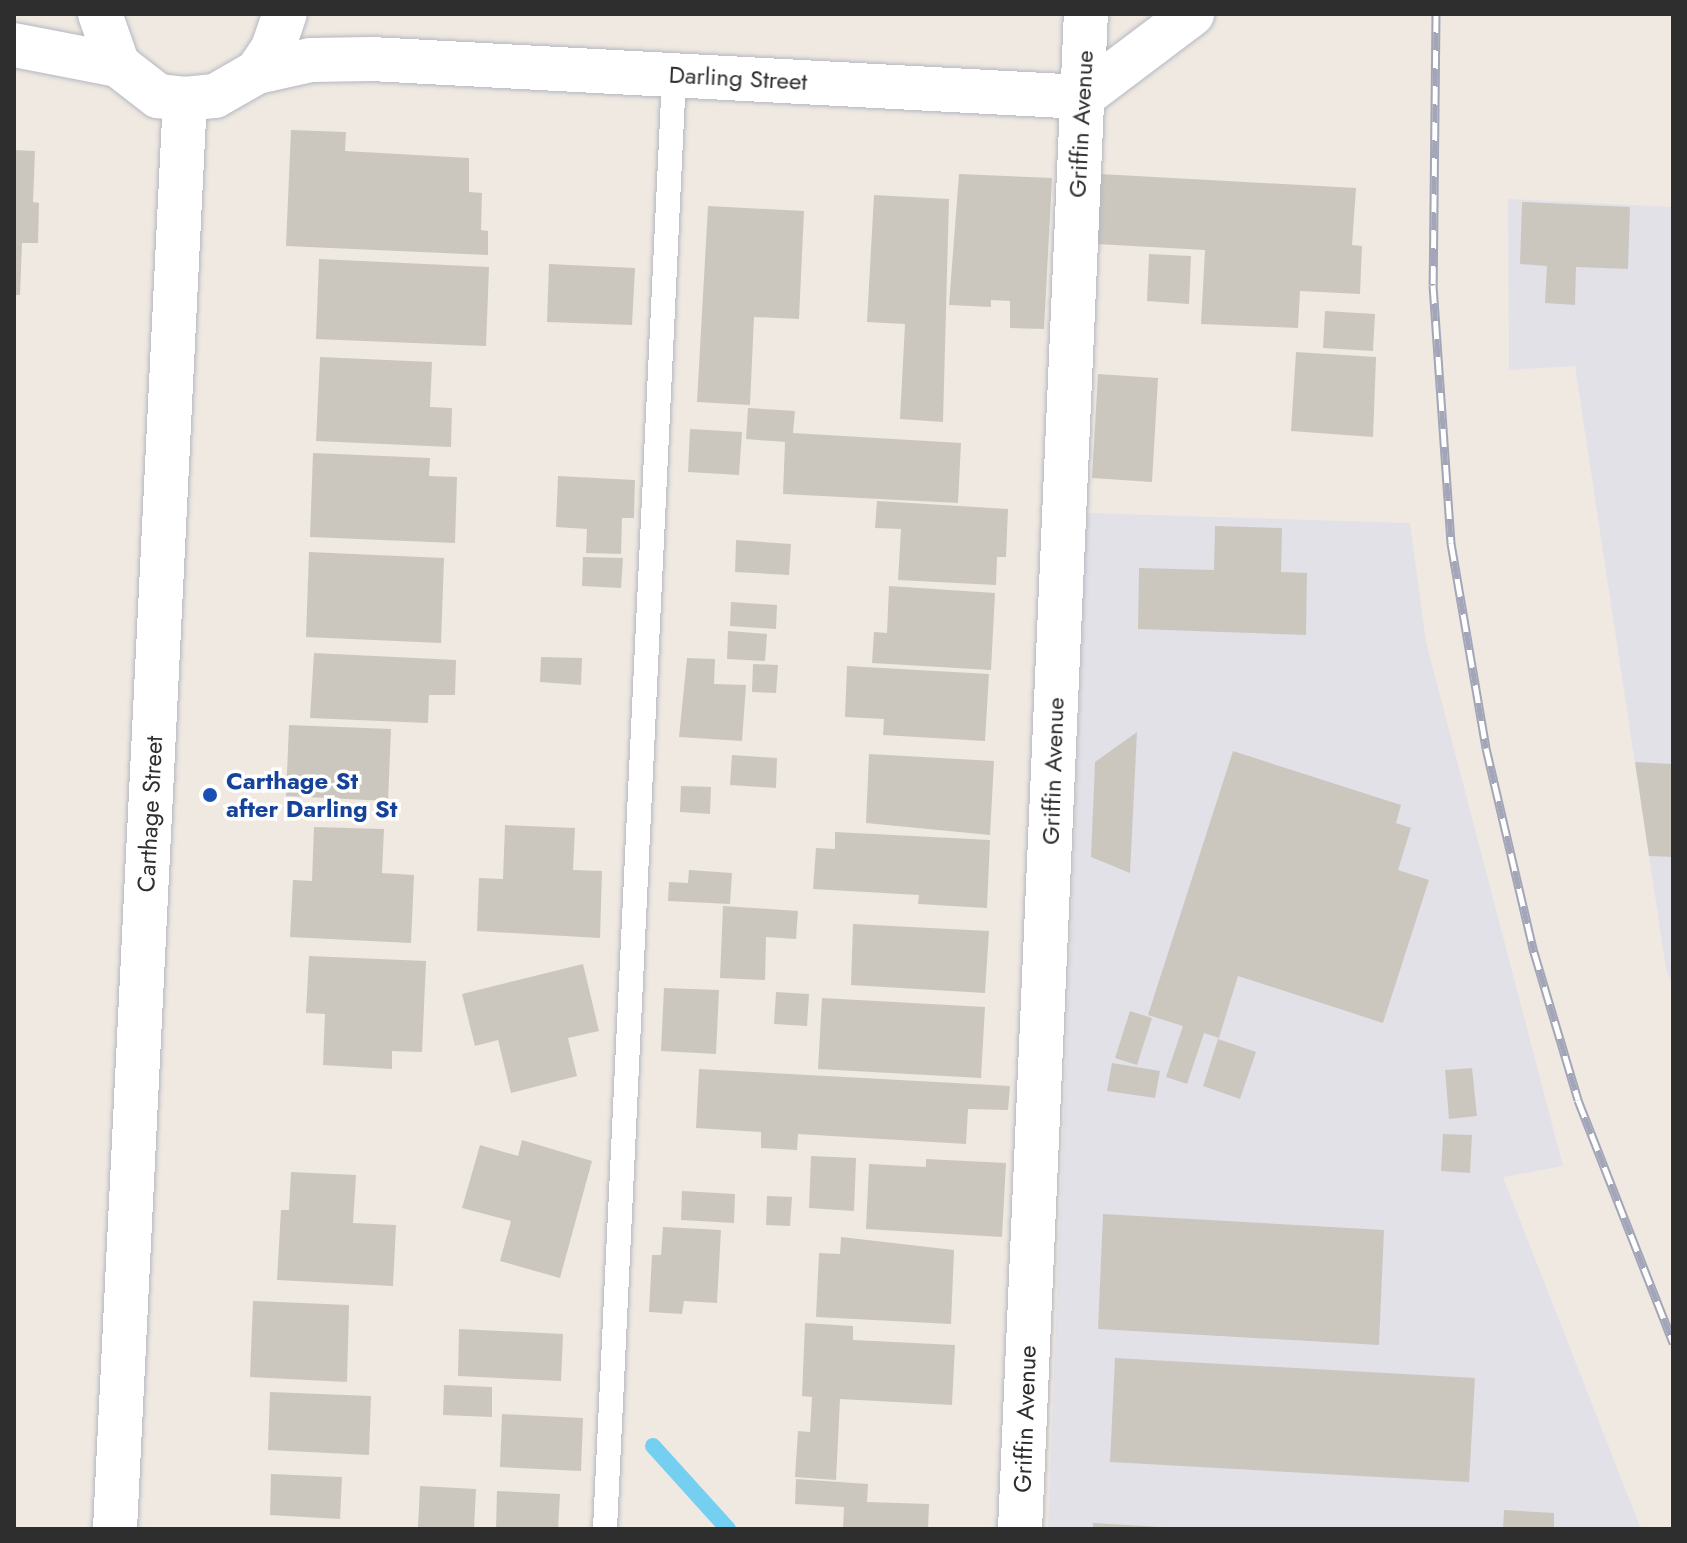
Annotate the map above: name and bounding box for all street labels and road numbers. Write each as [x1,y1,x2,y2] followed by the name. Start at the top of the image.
[1063,50,1099,198] street label: Griffin Avenue
[668,60,808,96] street label: Darling Street
[1036,697,1070,845] street label: Griffin Avenue
[132,735,168,893] street label: Carthage Street
[1008,1345,1042,1493] street label: Griffin Avenue

